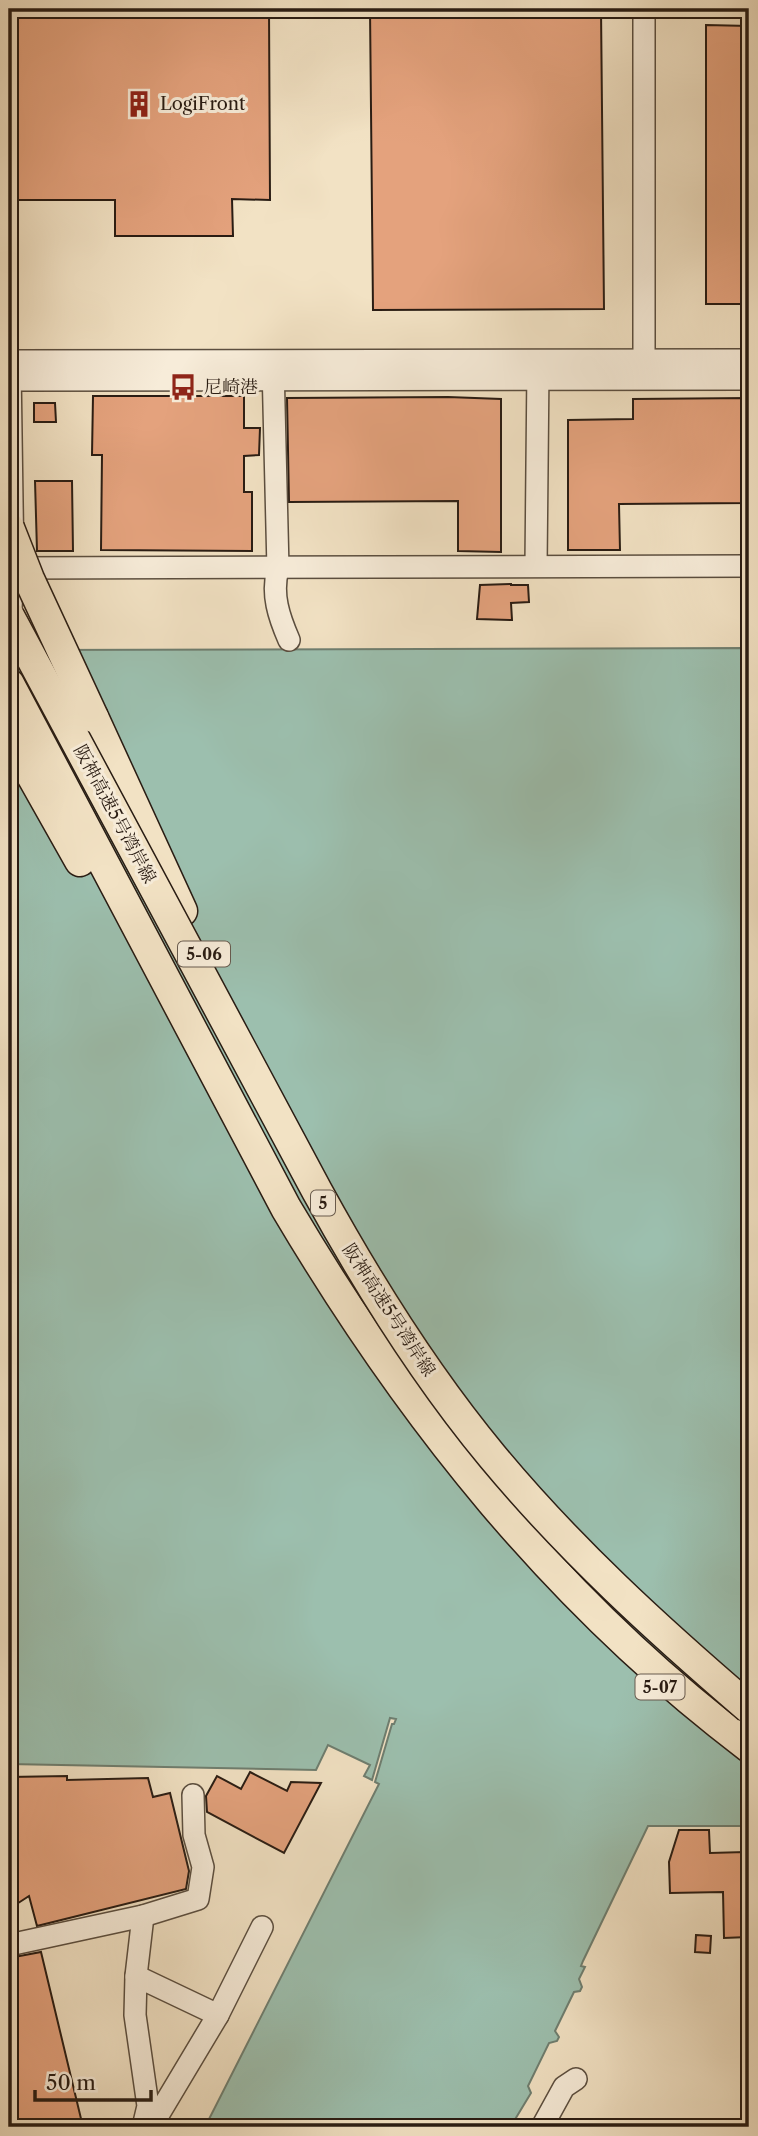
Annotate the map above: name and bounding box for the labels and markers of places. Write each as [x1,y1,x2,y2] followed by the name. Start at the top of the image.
[124,89,154,119] building icon: LogiFront
[160,93,246,115] place label: LogiFront
[168,372,198,402] bus stop icon: 尼崎港
[204,376,258,398] place label: 尼崎港

